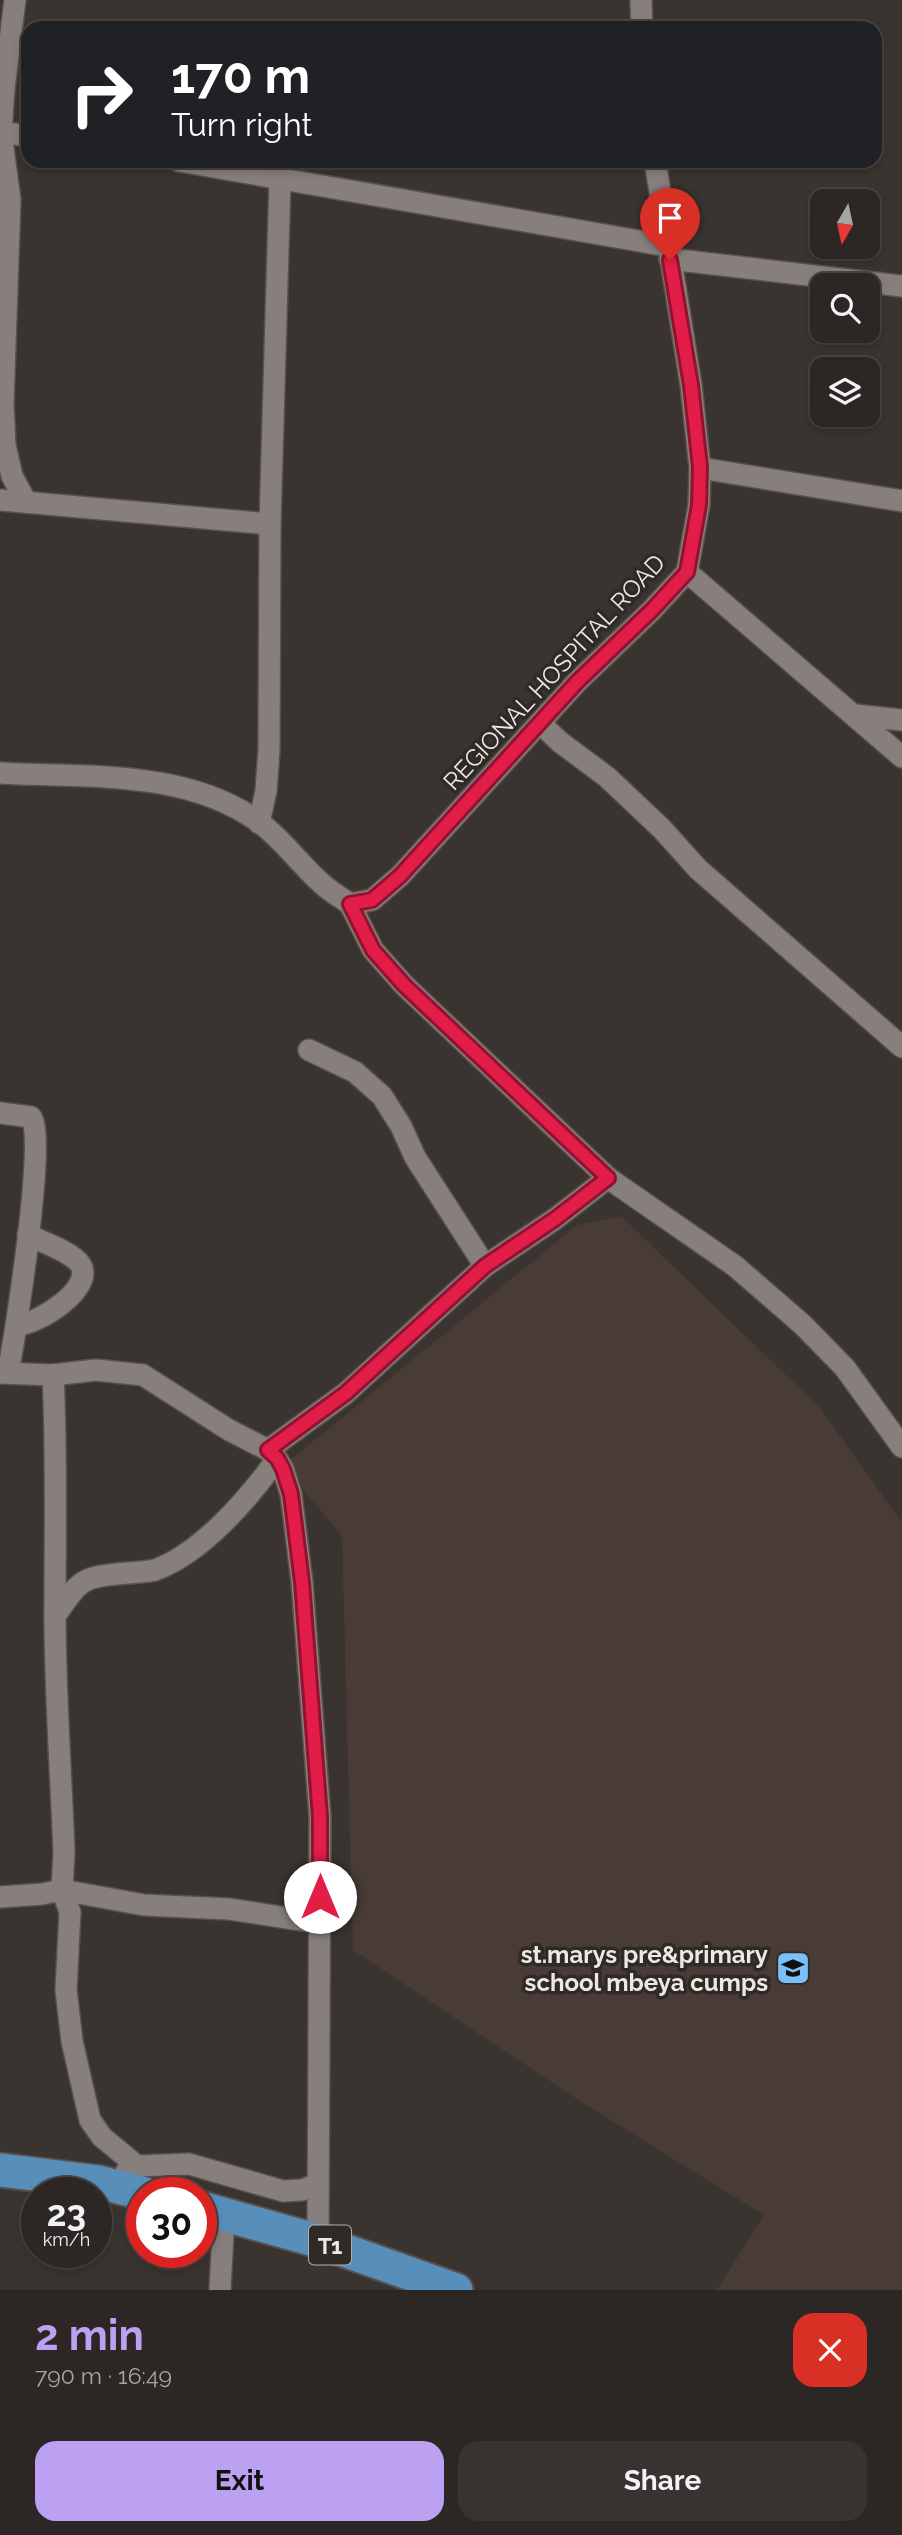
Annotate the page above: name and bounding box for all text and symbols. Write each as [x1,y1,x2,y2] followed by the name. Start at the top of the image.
[171,47,310,104] text: 170 m
[56,49,147,140] icon: right
[171,106,312,143] text: Turn right
[640,188,700,260] pin
[810,189,880,259] north arrow
[810,189,880,427] map controls
[651,199,689,237] icon: arrive
[810,273,880,343] button: search
[810,357,880,427] button: layers
[437,548,671,796] street label: REGIONAL HOSPITAL ROAD
[283,1860,357,1934] position arrow
[521,1940,768,1997] place label: st.marys pre&primary school mbeya cumps
[774,1949,812,1987] school or university icon: st.marys pre&primary school mbeya cumps
[126,2177,217,2268] speed limit sign: 30
[47,2193,86,2234] text: 23
[309,2226,351,2264] road number: T1
[43,2229,90,2250] text: km/h
[35,2311,144,2360] text: 2 min
[793,2313,867,2387] button: close
[35,2362,172,2389] text: 790 m · 16:49
[35,2441,444,2521] button: Exit
[458,2441,867,2521] button: Share

